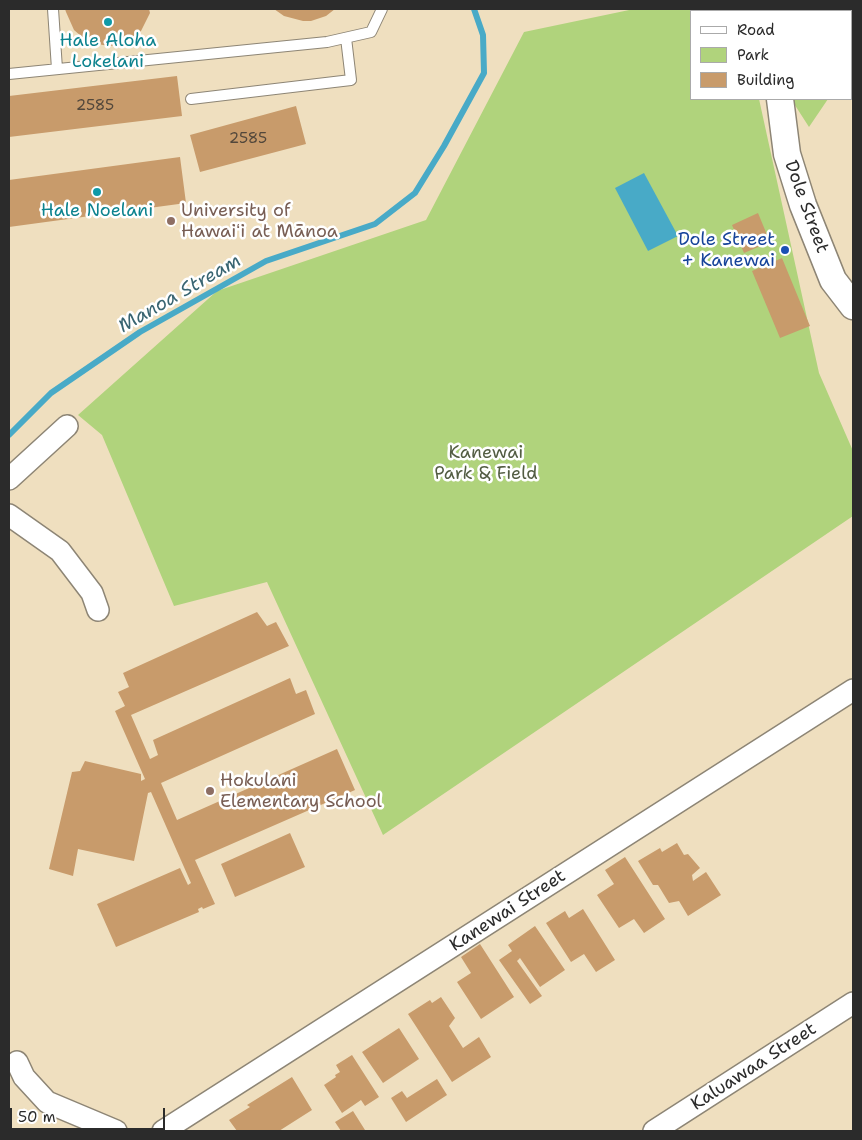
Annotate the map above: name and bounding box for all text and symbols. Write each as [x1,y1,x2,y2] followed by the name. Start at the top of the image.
[690,10,852,100] legend
[102,16,114,28] marker: Hale Aloha Lokelani
[737,20,775,40] text: Road
[60,30,156,72] place label: Hale Aloha Lokelani
[737,45,769,65] text: Park
[737,70,794,90] text: Building
[76,97,114,115] house number: 2585
[229,130,267,148] house number: 2585
[779,158,833,256] street label: Dole Street
[91,186,103,198] marker: Hale Noelani
[41,200,153,222] place label: Hale Noelani
[181,200,338,242] place label: University of Hawaiʻi at Mānoa
[165,215,177,227] marker: University of Hawaiʻi at Mānoa
[678,229,775,272] place label: Dole Street + Kanewai
[779,244,791,256] marker: Dole Street + Kanewai
[115,250,245,338] water label: Manoa Stream
[434,442,538,484] park label: Kanewai Park & Field
[220,770,382,812] place label: Hokulani Elementary School
[204,785,216,797] marker: Hokulani Elementary School
[446,865,570,957] street label: Kanewai Street
[687,1018,821,1116] street label: Kaluawaa Street
[12,1098,168,1130] scale bar
[18,1107,56,1127] text: 50 m

